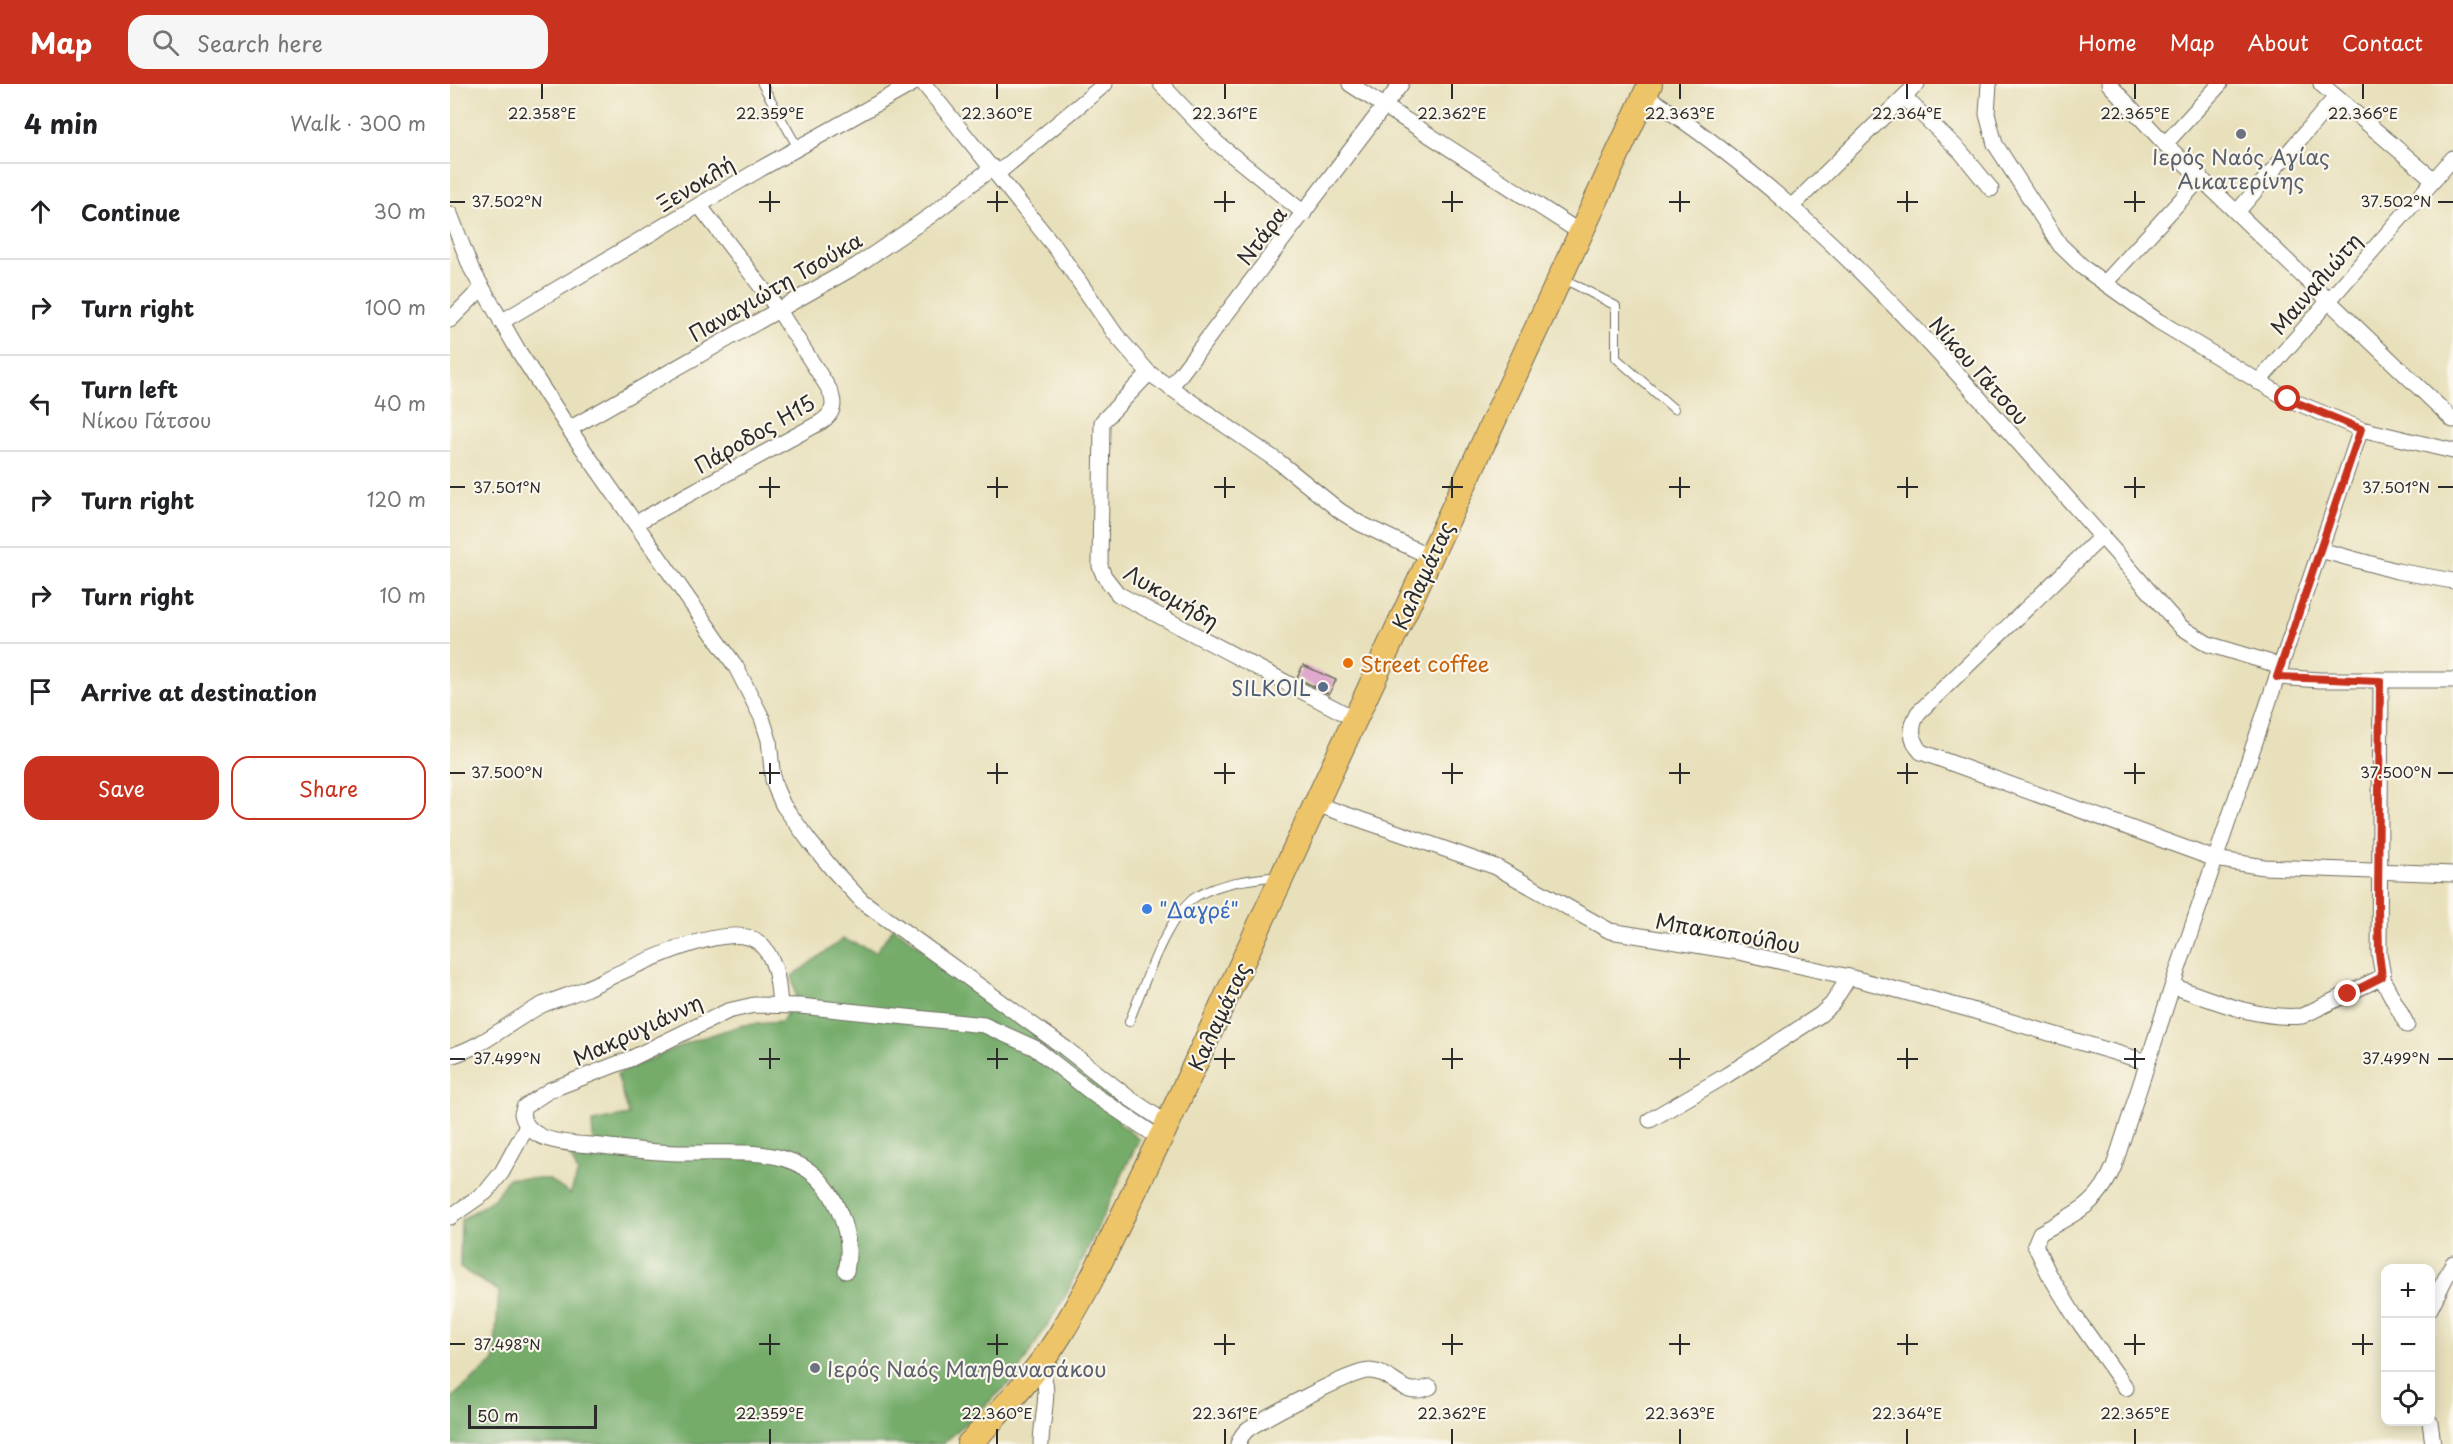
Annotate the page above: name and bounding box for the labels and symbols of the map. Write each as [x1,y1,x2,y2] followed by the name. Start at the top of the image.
[508,101,576,124] text: 22.358°E
[736,101,804,124] text: 22.359°E
[961,101,1033,124] text: 22.360°E
[1192,101,1258,124] text: 22.361°E
[1417,101,1487,124] text: 22.362°E
[1645,101,1715,124] text: 22.363°E
[1872,101,1942,124] text: 22.364°E
[2100,101,2170,124] text: 22.365°E
[2328,101,2398,124] text: 22.366°E
[2234,127,2248,141] marker: Ιερός Ναός Αγίας Αικατερίνης
[2152,140,2330,196] place label: Ιερός Ναός Αγίας Αικατερίνης
[650,147,740,219] street label: Ξενοκλή
[472,189,542,212] text: 37.502°N
[2361,189,2431,212] text: 37.502°N
[1228,198,1294,271] street label: Ντάρα
[682,223,868,349] street label: Παναγιώτη Τσούκα
[2262,225,2368,341] street label: Μαιναλιώτη
[1922,308,2038,432] street label: Νίκου Γάτσου
[688,385,820,481] street label: Πάροδος Η15
[2274,385,2300,411] route start
[473,475,541,498] text: 37.501°N
[2362,475,2430,498] text: 37.501°N
[1383,515,1461,635] street label: Καλαμάτας
[1118,556,1226,636] street label: Λυκομήδη
[1360,647,1490,679] place label: Street coffee
[1341,656,1355,670] marker: Street coffee
[1231,671,1311,703] place label: SILKOIL
[1316,680,1330,694] marker: SILKOIL
[471,760,543,783] text: 37.500°N
[2360,760,2432,783] text: 37.500°N
[1159,893,1239,925] place label: "Δαγρέ"
[1140,902,1154,916] marker: "Δαγρέ"
[1653,904,1803,960] street label: Μπακοπούλου
[1179,956,1257,1076] street label: Καλαμάτας
[2334,980,2360,1006] route end
[567,985,707,1073] street label: Μακρυγιάννη
[473,1046,541,1069] text: 37.499°N
[2362,1046,2430,1069] text: 37.499°N
[473,1332,541,1355] text: 37.498°N
[827,1352,1107,1384] place label: Ιερός Ναός Μαηθανασάκου
[808,1361,822,1375] marker: Ιερός Ναός Μαηθανασάκου
[736,1401,804,1424] text: 22.359°E
[961,1401,1033,1424] text: 22.360°E
[1192,1401,1258,1424] text: 22.361°E
[1417,1401,1487,1424] text: 22.362°E
[1645,1401,1715,1424] text: 22.363°E
[1872,1401,1942,1424] text: 22.364°E
[2100,1401,2170,1424] text: 22.365°E
[468,1402,597,1430] scale bar

